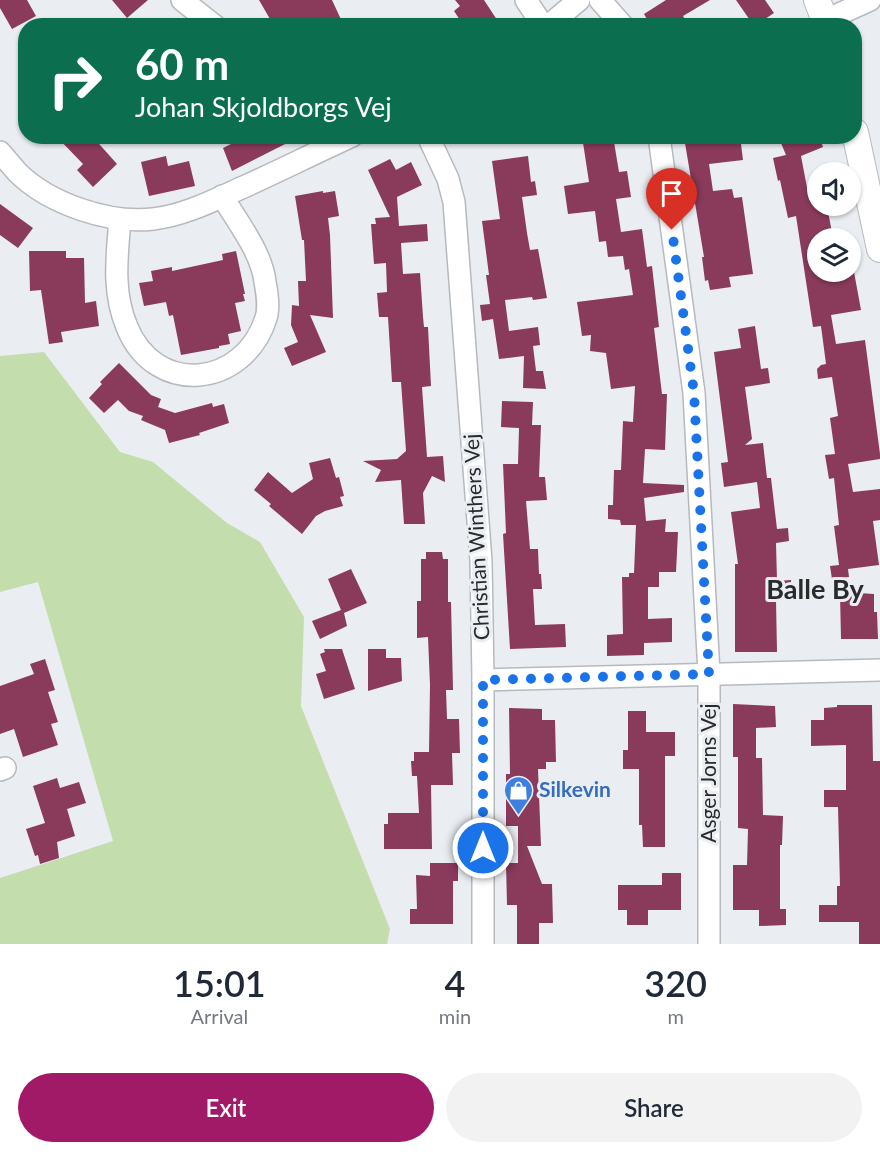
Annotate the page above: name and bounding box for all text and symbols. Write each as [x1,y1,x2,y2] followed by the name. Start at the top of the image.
[135,39,229,89] text: 60 m
[36,42,114,120] icon: right
[135,90,392,123] text: Johan Skjoldborgs Vej
[807,162,861,282] map controls
[807,162,861,216] button: sound
[646,168,697,230] pin
[655,177,688,210] icon: arrive
[807,228,861,282] button: layers
[458,433,493,641] street label: Christian Winthers Vej
[766,572,864,605] district label: Balle By
[695,703,720,843] street label: Asger Jorns Vej
[502,774,534,816] shop icon: Silkevin
[539,776,611,801] place label: Silkevin
[451,816,515,880] position arrow
[173,961,266,1005] text: 15:01
[445,961,465,1005] text: 4
[644,961,707,1005] text: 320
[191,1004,248,1028] text: Arrival
[439,1004,471,1028] text: min
[667,1004,684,1028] text: m
[18,1073,434,1142] button: Exit
[446,1073,862,1142] button: Share

